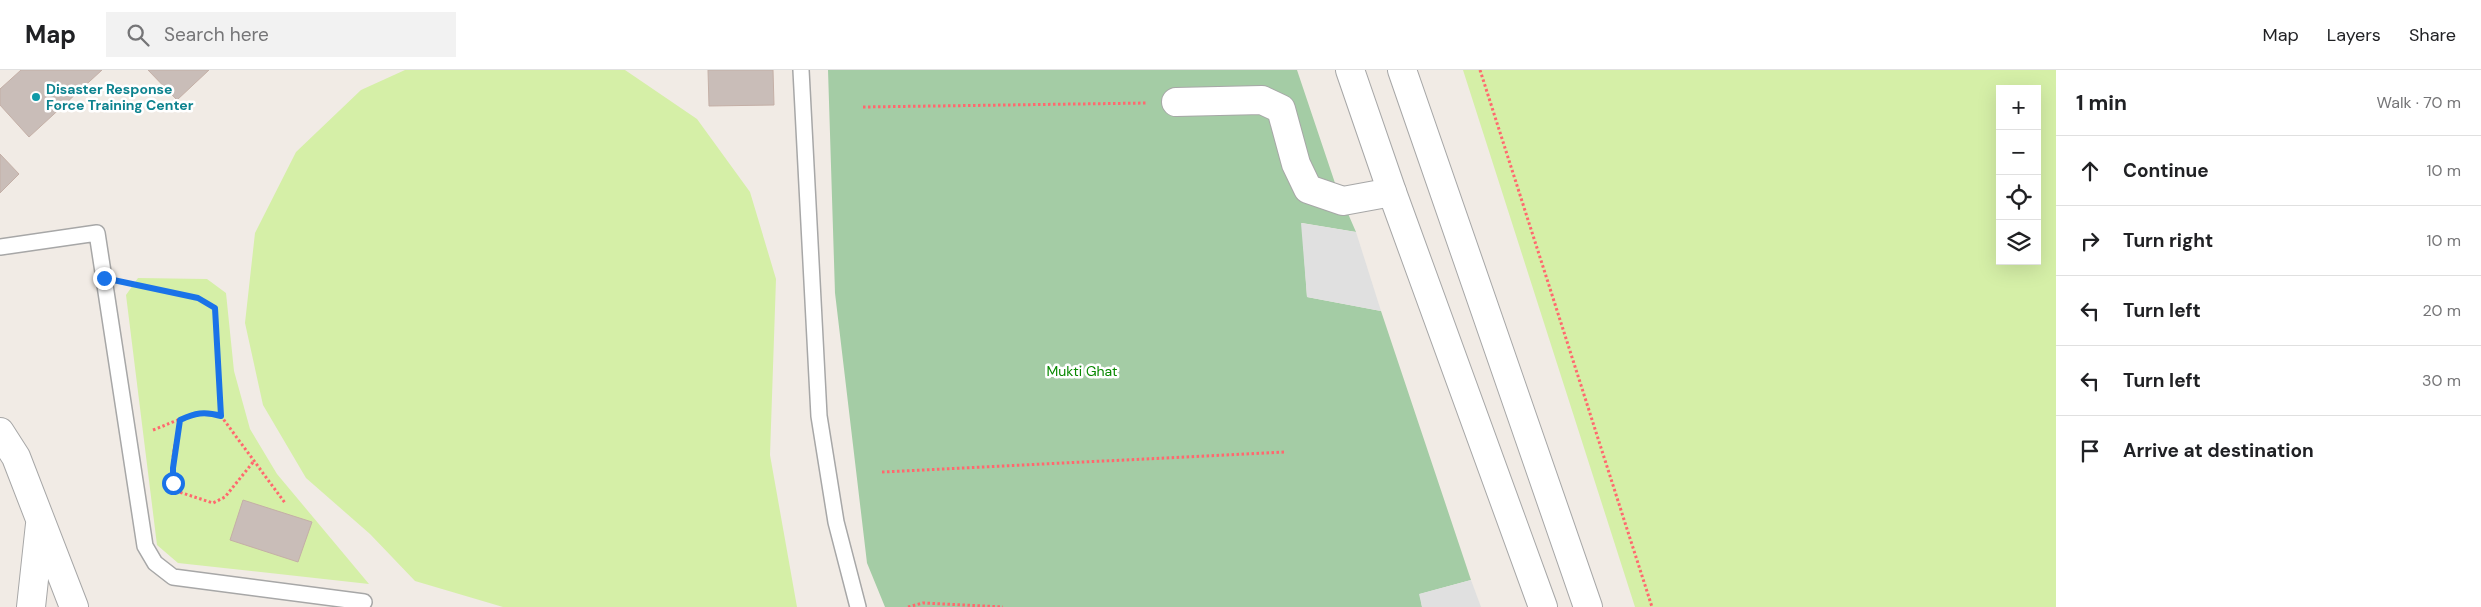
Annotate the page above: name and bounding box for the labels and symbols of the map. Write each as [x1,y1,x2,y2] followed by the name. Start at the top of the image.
[46,80,194,114] place label: Disaster Response Force Training Center
[30,91,42,103] marker: Disaster Response Force Training Center
[93,267,116,290] route end
[1047,362,1118,380] park label: Mukti Ghat
[162,472,185,495] route start

